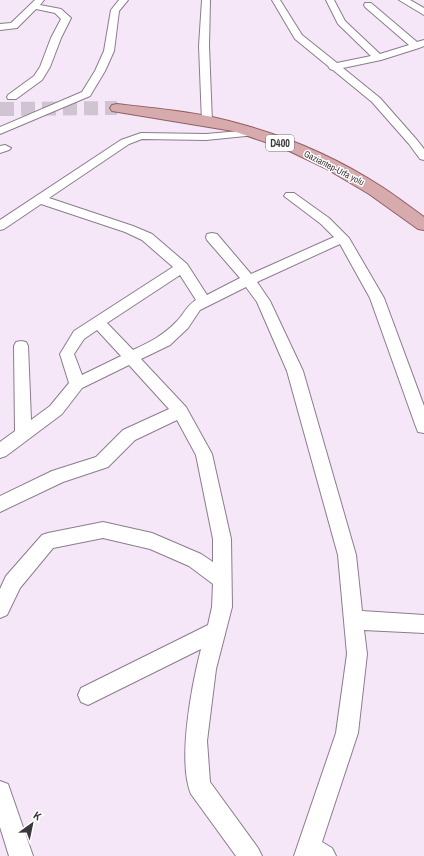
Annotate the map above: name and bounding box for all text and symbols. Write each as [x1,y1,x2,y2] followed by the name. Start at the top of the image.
[266,135,294,151] road number: D400
[302,148,366,188] street label: Gaziantep-Urfa yolu
[12,804,52,844] north arrow
[31,808,44,824] text: K

